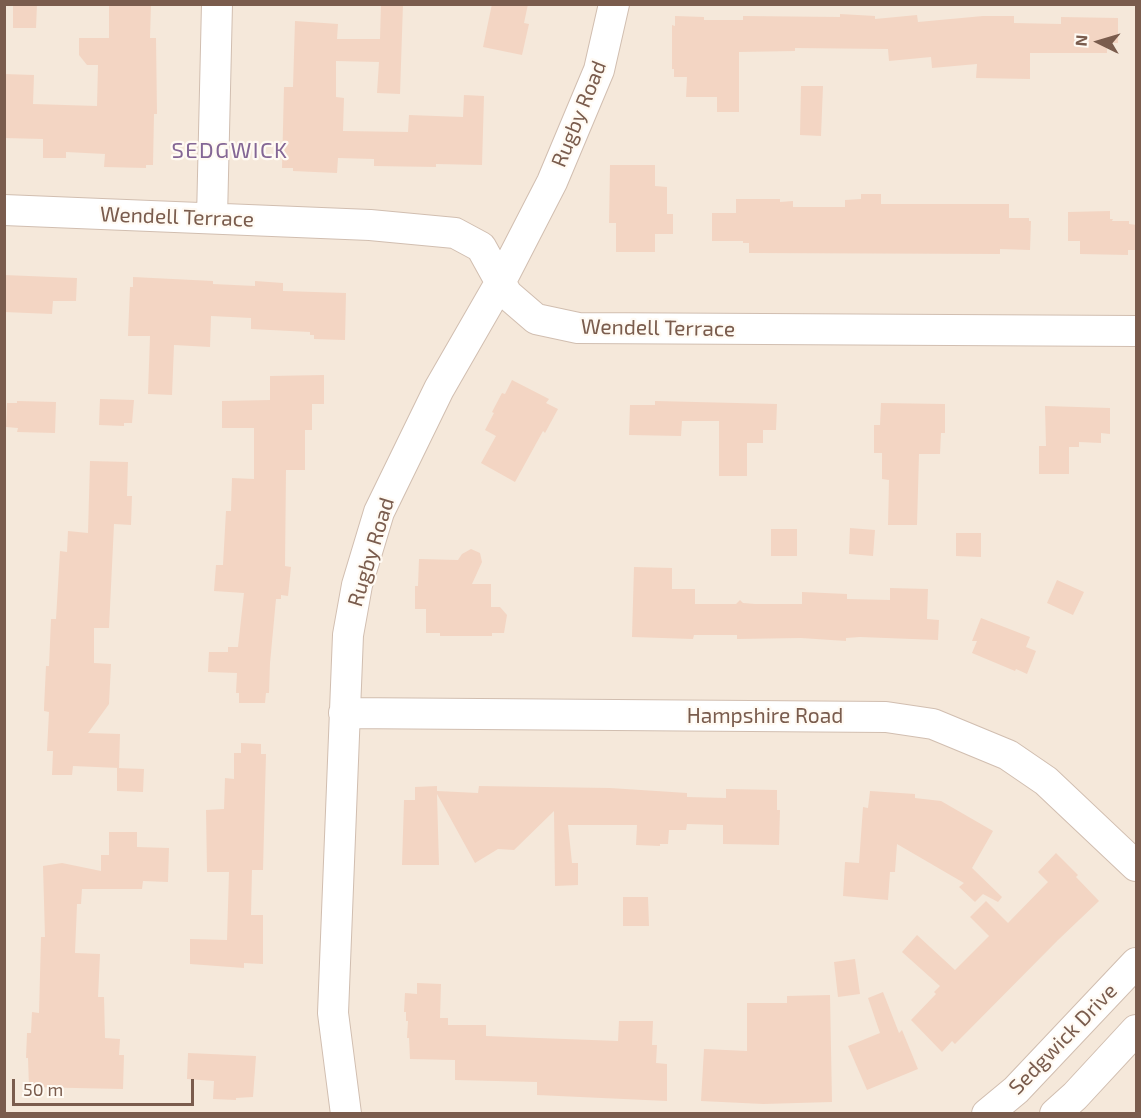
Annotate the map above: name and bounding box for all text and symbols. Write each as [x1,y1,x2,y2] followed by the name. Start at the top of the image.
[1069,12,1129,72] north arrow
[1071,34,1091,47] text: N
[546,57,612,171] street label: Rugby Road
[171,138,289,164] district label: SEDGWICK
[99,202,255,232] street label: Wendell Terrace
[581,314,735,342] street label: Wendell Terrace
[342,494,400,610] street label: Rugby Road
[687,703,843,729] street label: Hampshire Road
[1004,978,1122,1100] street label: Sedgwick Drive
[15,1067,196,1105] scale bar
[23,1078,63,1100] text: 50 m

